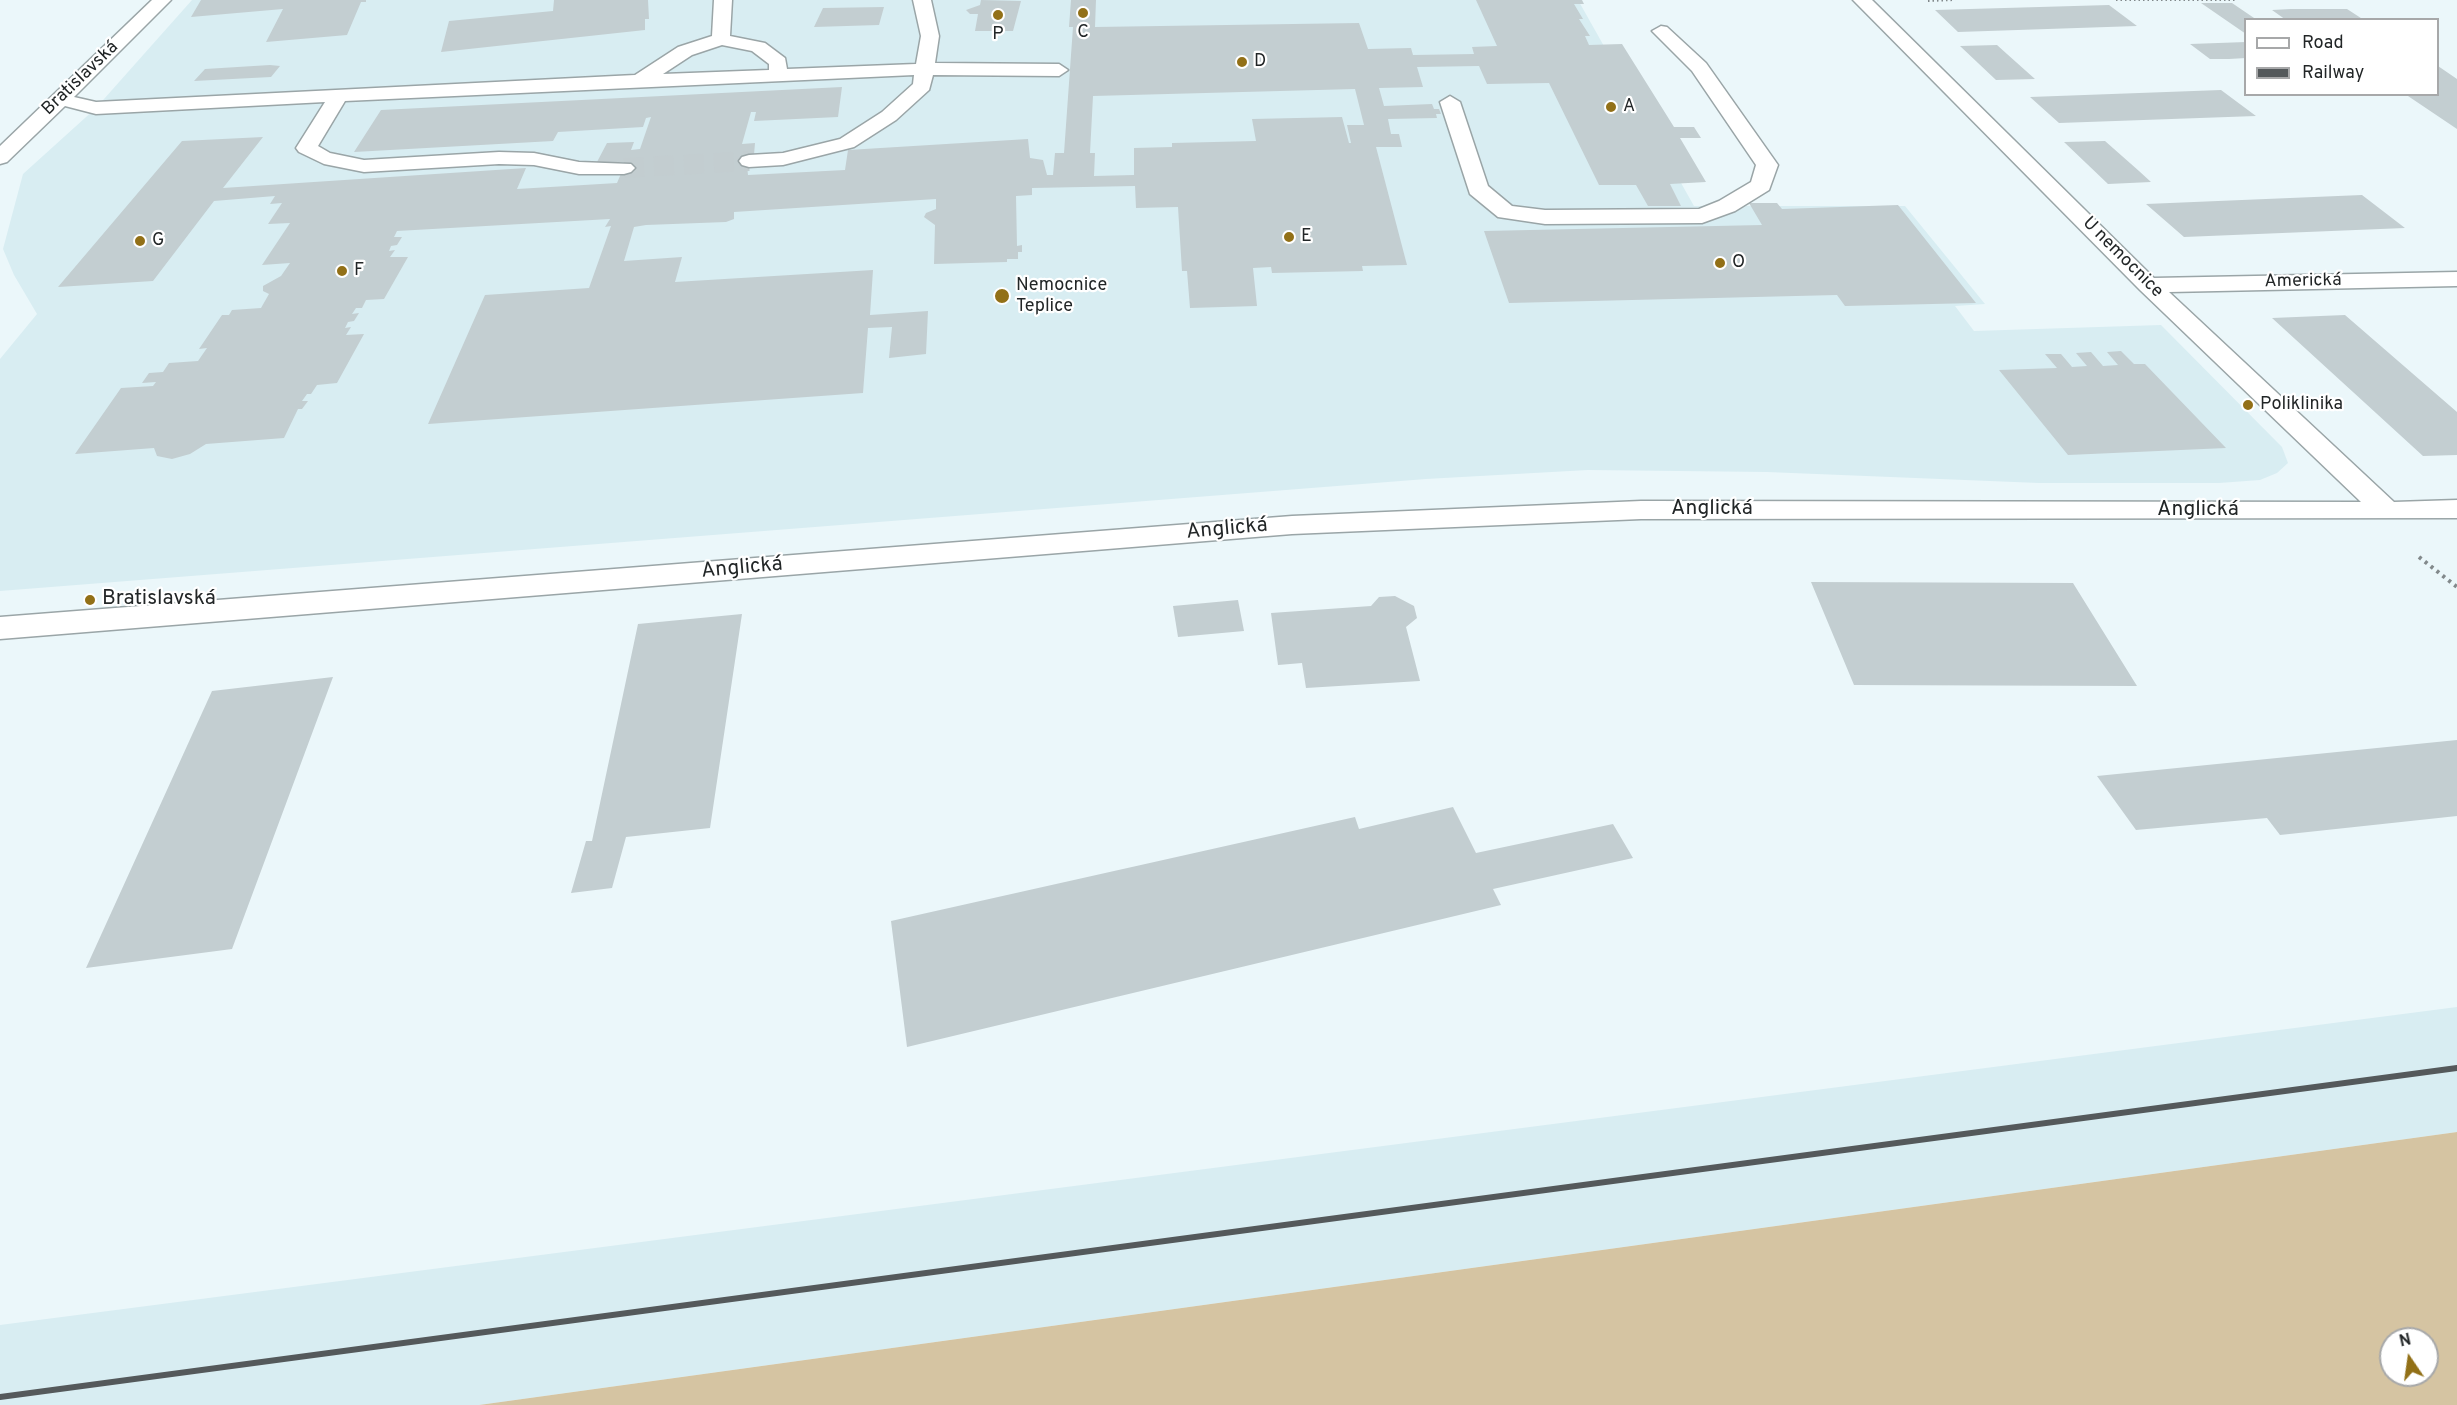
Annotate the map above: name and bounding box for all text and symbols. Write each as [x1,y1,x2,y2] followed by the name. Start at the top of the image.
[1076,6,1090,20] marker: C
[991,8,1005,22] marker: P
[2244,18,2439,96] legend
[1077,22,1089,44] place label: C
[992,24,1004,46] place label: P
[2302,32,2344,55] text: Road
[38,37,124,121] street label: Bratislavská
[1254,51,1266,73] place label: D
[1235,55,1249,69] marker: D
[2302,62,2364,85] text: Railway
[1623,96,1635,118] place label: A
[1604,100,1618,114] marker: A
[2077,213,2167,303] street label: U nemocnice
[1301,226,1312,248] place label: E
[152,230,164,252] place label: G
[1282,230,1296,244] marker: E
[133,234,147,248] marker: G
[1732,252,1745,274] place label: O
[1713,256,1727,270] marker: O
[354,260,364,282] place label: F
[335,264,349,278] marker: F
[2264,271,2342,293] street label: Americká
[1016,275,1107,318] place label: Nemocnice Teplice
[993,287,1011,305] marker: Nemocnice Teplice
[2260,394,2343,416] place label: Poliklinika
[2241,398,2255,412] marker: Poliklinika
[1671,497,1753,523] street label: Anglická
[2157,498,2239,524] street label: Anglická
[1185,514,1269,546] street label: Anglická
[700,553,784,585] street label: Anglická
[102,587,216,613] place label: Bratislavská
[83,593,97,607] marker: Bratislavská
[2379,1327,2439,1387] north arrow
[2398,1330,2413,1352] text: N

